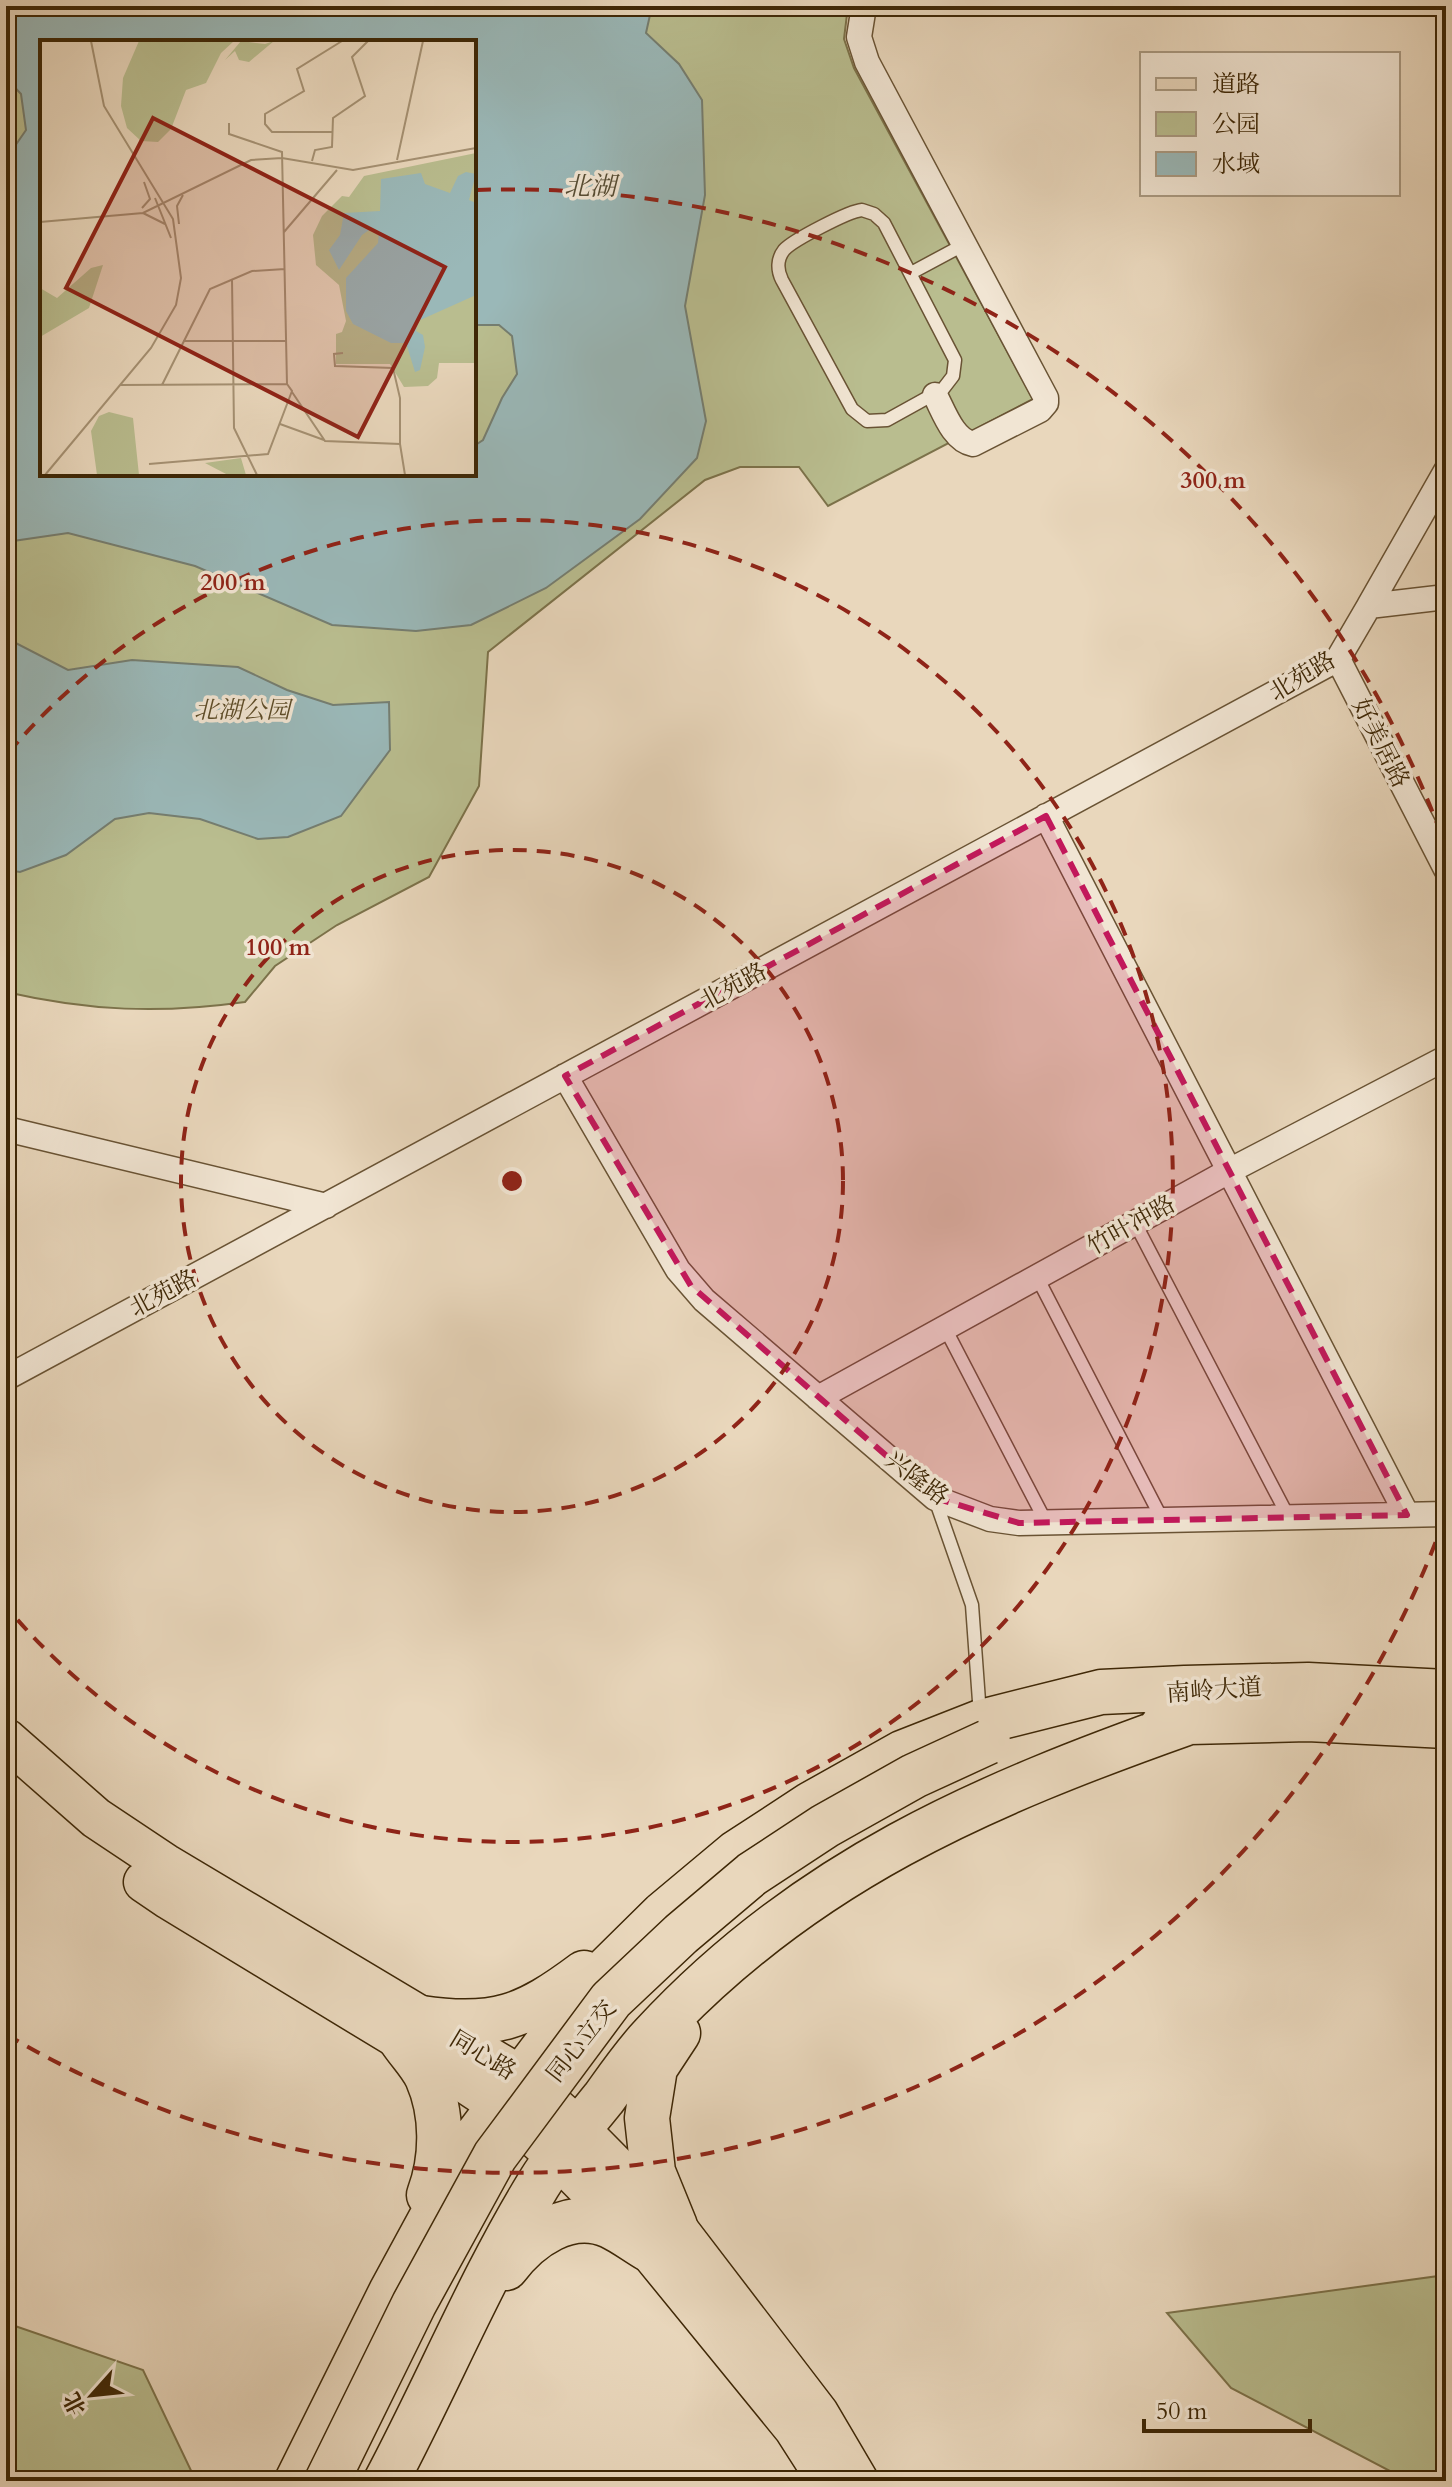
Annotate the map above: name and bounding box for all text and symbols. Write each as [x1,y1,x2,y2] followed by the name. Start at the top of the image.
[40,40,476,476] inset map
[1140,52,1400,196] legend
[1212,68,1260,101] text: 道路
[1212,108,1260,141] text: 公园
[1212,148,1260,181] text: 水域
[564,169,620,204] water label: 北湖
[1180,464,1247,497] text: 300 m
[200,566,267,599] text: 200 m
[1263,644,1342,709] street label: 北苑路
[1344,693,1417,793] street label: 好美居路
[194,694,294,727] park label: 北湖公园
[245,931,312,964] text: 100 m
[694,955,773,1018] street label: 北苑路
[498,1167,526,1195] centre of rings
[1081,1188,1181,1263] street label: 竹叶冲路
[124,1262,203,1325] street label: 北苑路
[878,1444,955,1513] street label: 兴隆路
[1165,1671,1263,1710] street label: 南岭大道
[539,1993,624,2089] street label: 同心立交
[443,2023,522,2088] street label: 同心路
[52,2355,132,2435] north arrow
[1144,2383,1310,2433] scale bar
[57,2387,93,2420] text: 北
[1156,2395,1208,2428] text: 50 m

